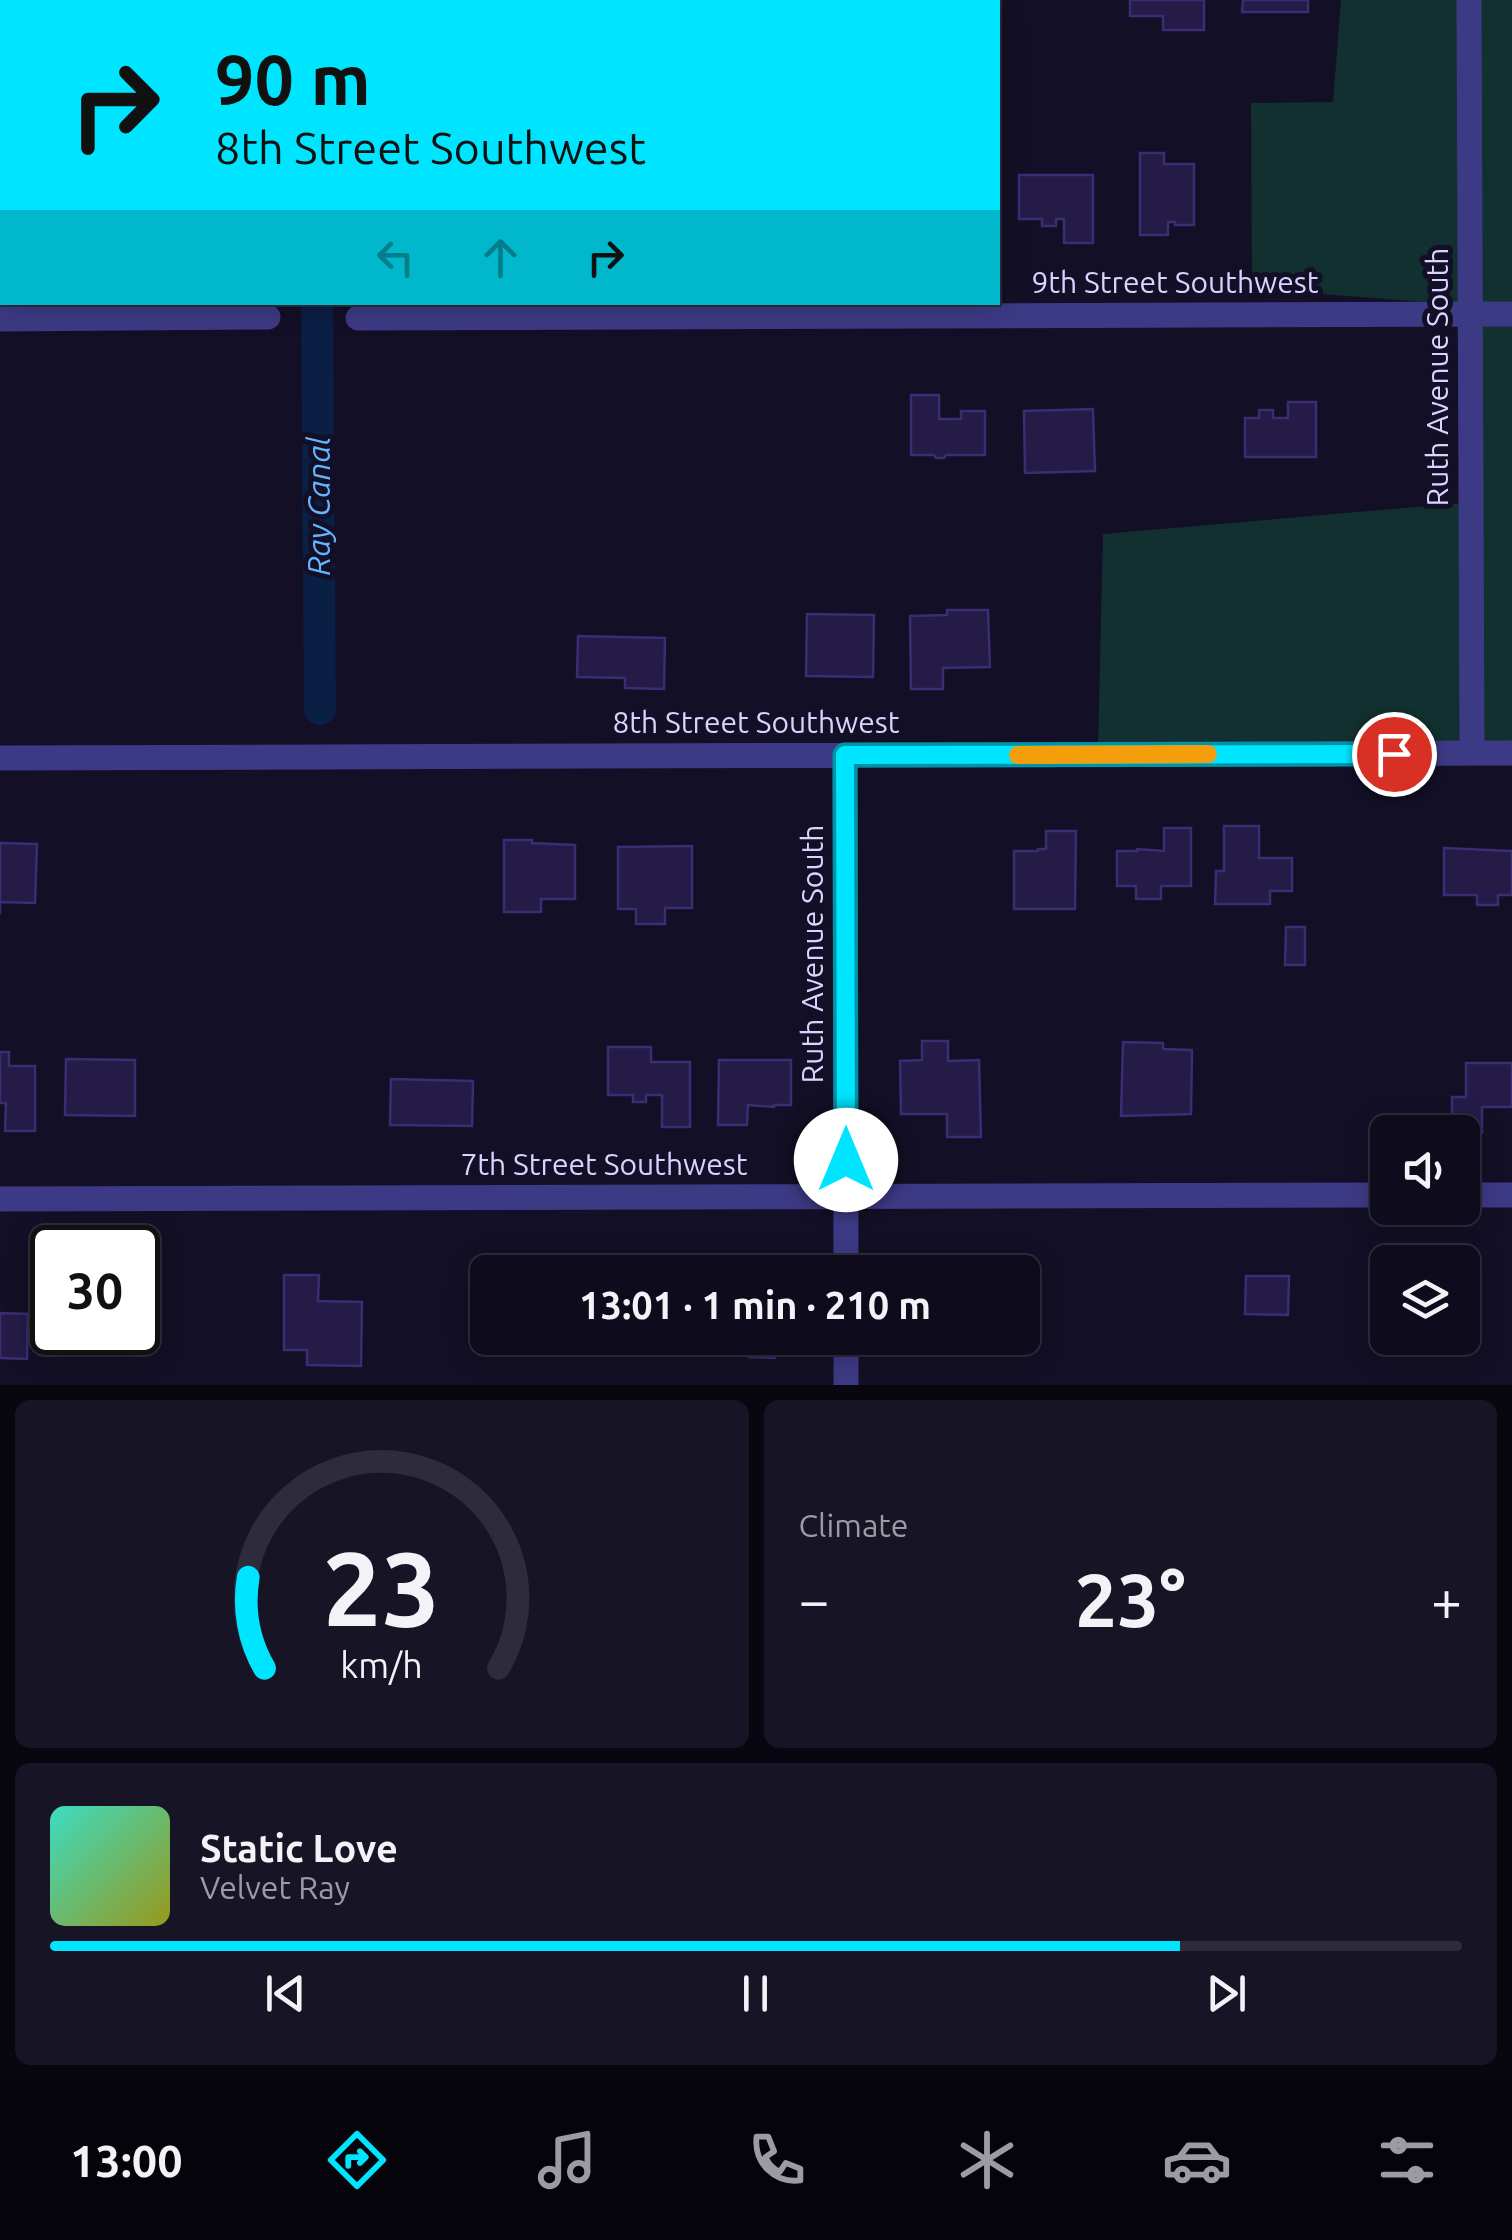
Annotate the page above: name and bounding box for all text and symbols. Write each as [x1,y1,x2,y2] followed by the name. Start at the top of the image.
[50,40,180,170] icon: right
[215,40,371,118] text: 90 m
[215,122,646,173] text: 8th Street Southwest
[368,230,423,285] icon: left
[473,230,528,285] icon: ahead
[578,230,633,285] icon: right
[1420,248,1454,506] street label: Ruth Avenue South
[1031,265,1319,299] street label: 9th Street Southwest
[300,436,336,576] water label: Ray Canal
[612,705,900,739] street label: 8th Street Southwest
[1352,712,1437,797] pin
[1367,727,1422,782] icon: arrive
[795,825,829,1083] street label: Ruth Avenue South
[794,1108,898,1212] position arrow
[1370,1115,1480,1355] map controls
[1370,1115,1480,1225] button: sound
[460,1147,748,1181] street label: 7th Street Southwest
[30,1225,160,1355] speed limit sign: 30
[1370,1245,1480,1355] button: layers
[579,1284,931,1326] text: 13:01 · 1 min · 210 m
[799,1507,909,1543] text: Climate
[323,1529,440,1646] text: 23
[1075,1557,1186,1641] text: 23°
[799,1569,830,1630] text: −
[1431,1569,1462,1630] text: +
[340,1645,423,1685] text: km/h
[200,1827,398,1869] text: Static Love
[200,1869,350,1905] text: Velvet Ray
[258,1966,313,2021] icon: previous
[728,1966,783,2021] icon: pause
[1199,1966,1254,2021] icon: next
[322,2125,392,2195] icon: directions
[532,2125,602,2195] icon: music
[742,2125,812,2195] icon: phone
[952,2125,1022,2195] icon: climate
[1162,2125,1232,2195] icon: car
[1372,2125,1442,2195] icon: filters
[70,2135,183,2186] text: 13:00

